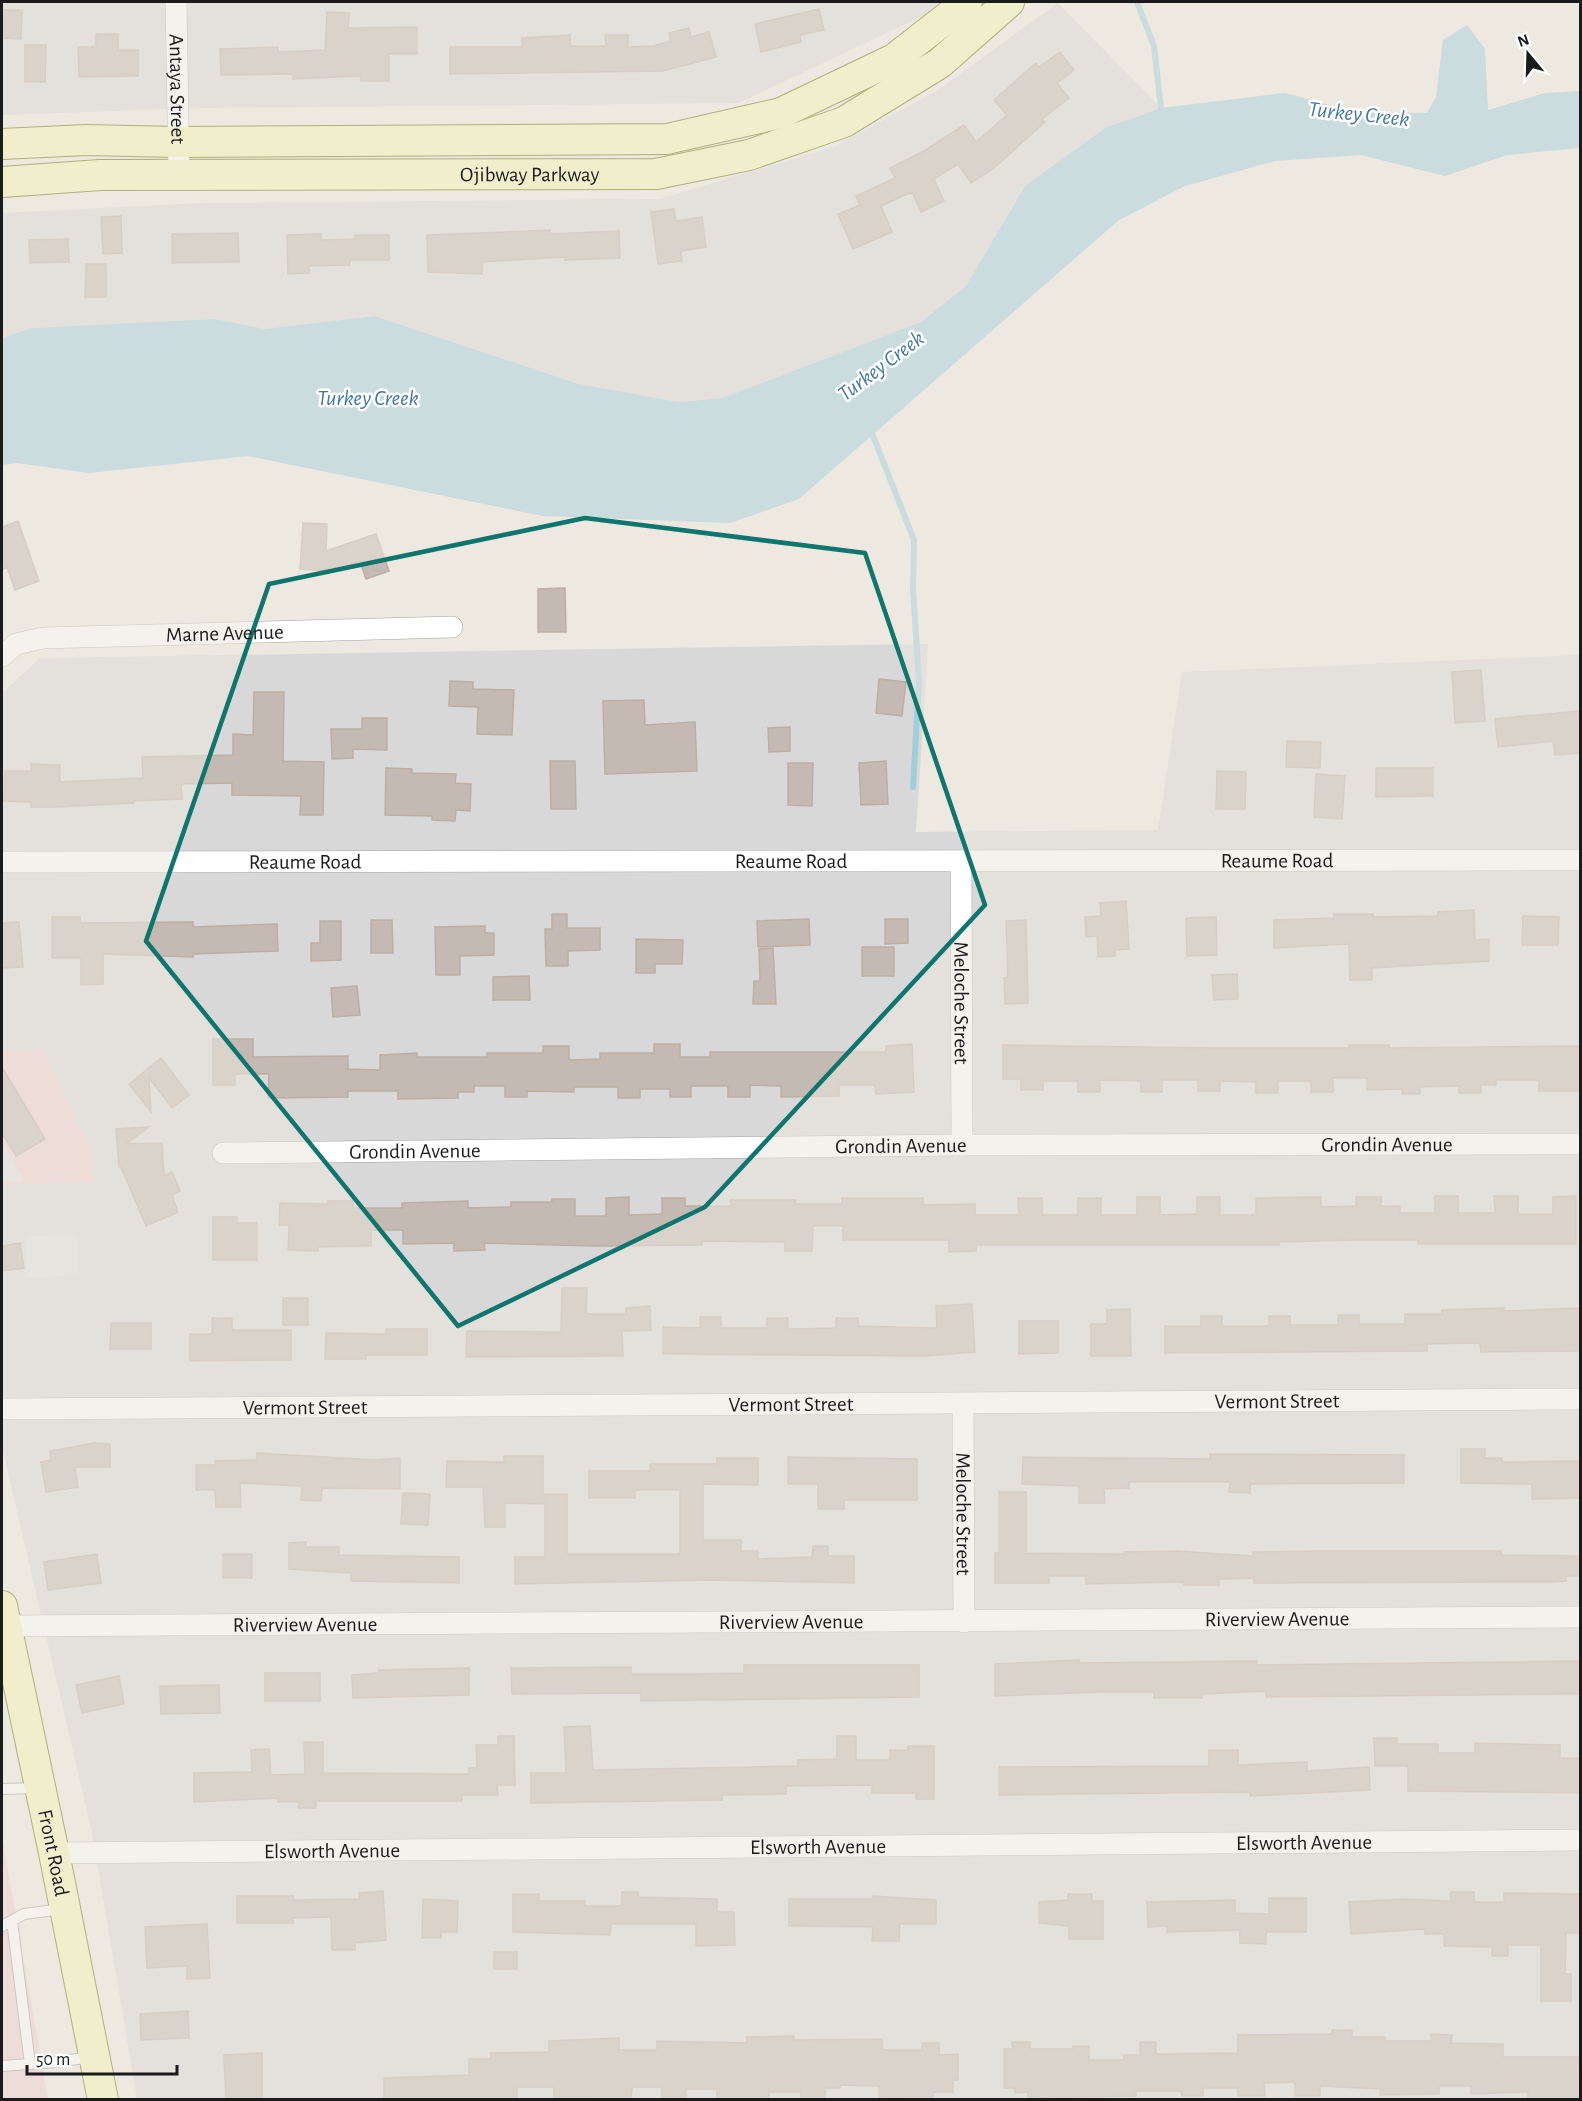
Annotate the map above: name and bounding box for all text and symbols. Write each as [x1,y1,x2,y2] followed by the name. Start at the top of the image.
[1498,24,1558,84] north arrow
[1516,31,1531,50] text: N
[166,34,189,145] street label: Antaya Street
[1307,98,1411,130] water label: Turkey Creek
[460,164,599,185] street label: Ojibway Parkway
[834,327,928,405] water label: Turkey Creek
[317,387,419,409] water label: Turkey Creek
[166,621,284,645] street label: Marne Avenue
[735,850,847,872] street label: Reaume Road
[1221,850,1333,871] street label: Reaume Road
[249,851,361,872] street label: Reaume Road
[951,941,972,1065] street label: Meloche Street
[835,1134,967,1157] street label: Grondin Avenue
[1321,1134,1453,1155] street label: Grondin Avenue
[349,1140,481,1162] street label: Grondin Avenue
[1215,1390,1340,1412] street label: Vermont Street
[729,1393,854,1415] street label: Vermont Street
[243,1396,368,1418] street label: Vermont Street
[953,1452,974,1576] street label: Meloche Street
[1205,1608,1349,1630] street label: Riverview Avenue
[719,1611,863,1632] street label: Riverview Avenue
[233,1613,377,1635] street label: Riverview Avenue
[35,1807,73,1898] street label: Front Road
[1236,1831,1372,1853] street label: Elsworth Avenue
[750,1835,886,1858] street label: Elsworth Avenue
[264,1840,400,1862] street label: Elsworth Avenue
[27,2038,177,2076] scale bar
[36,2051,70,2069] text: 50 m

